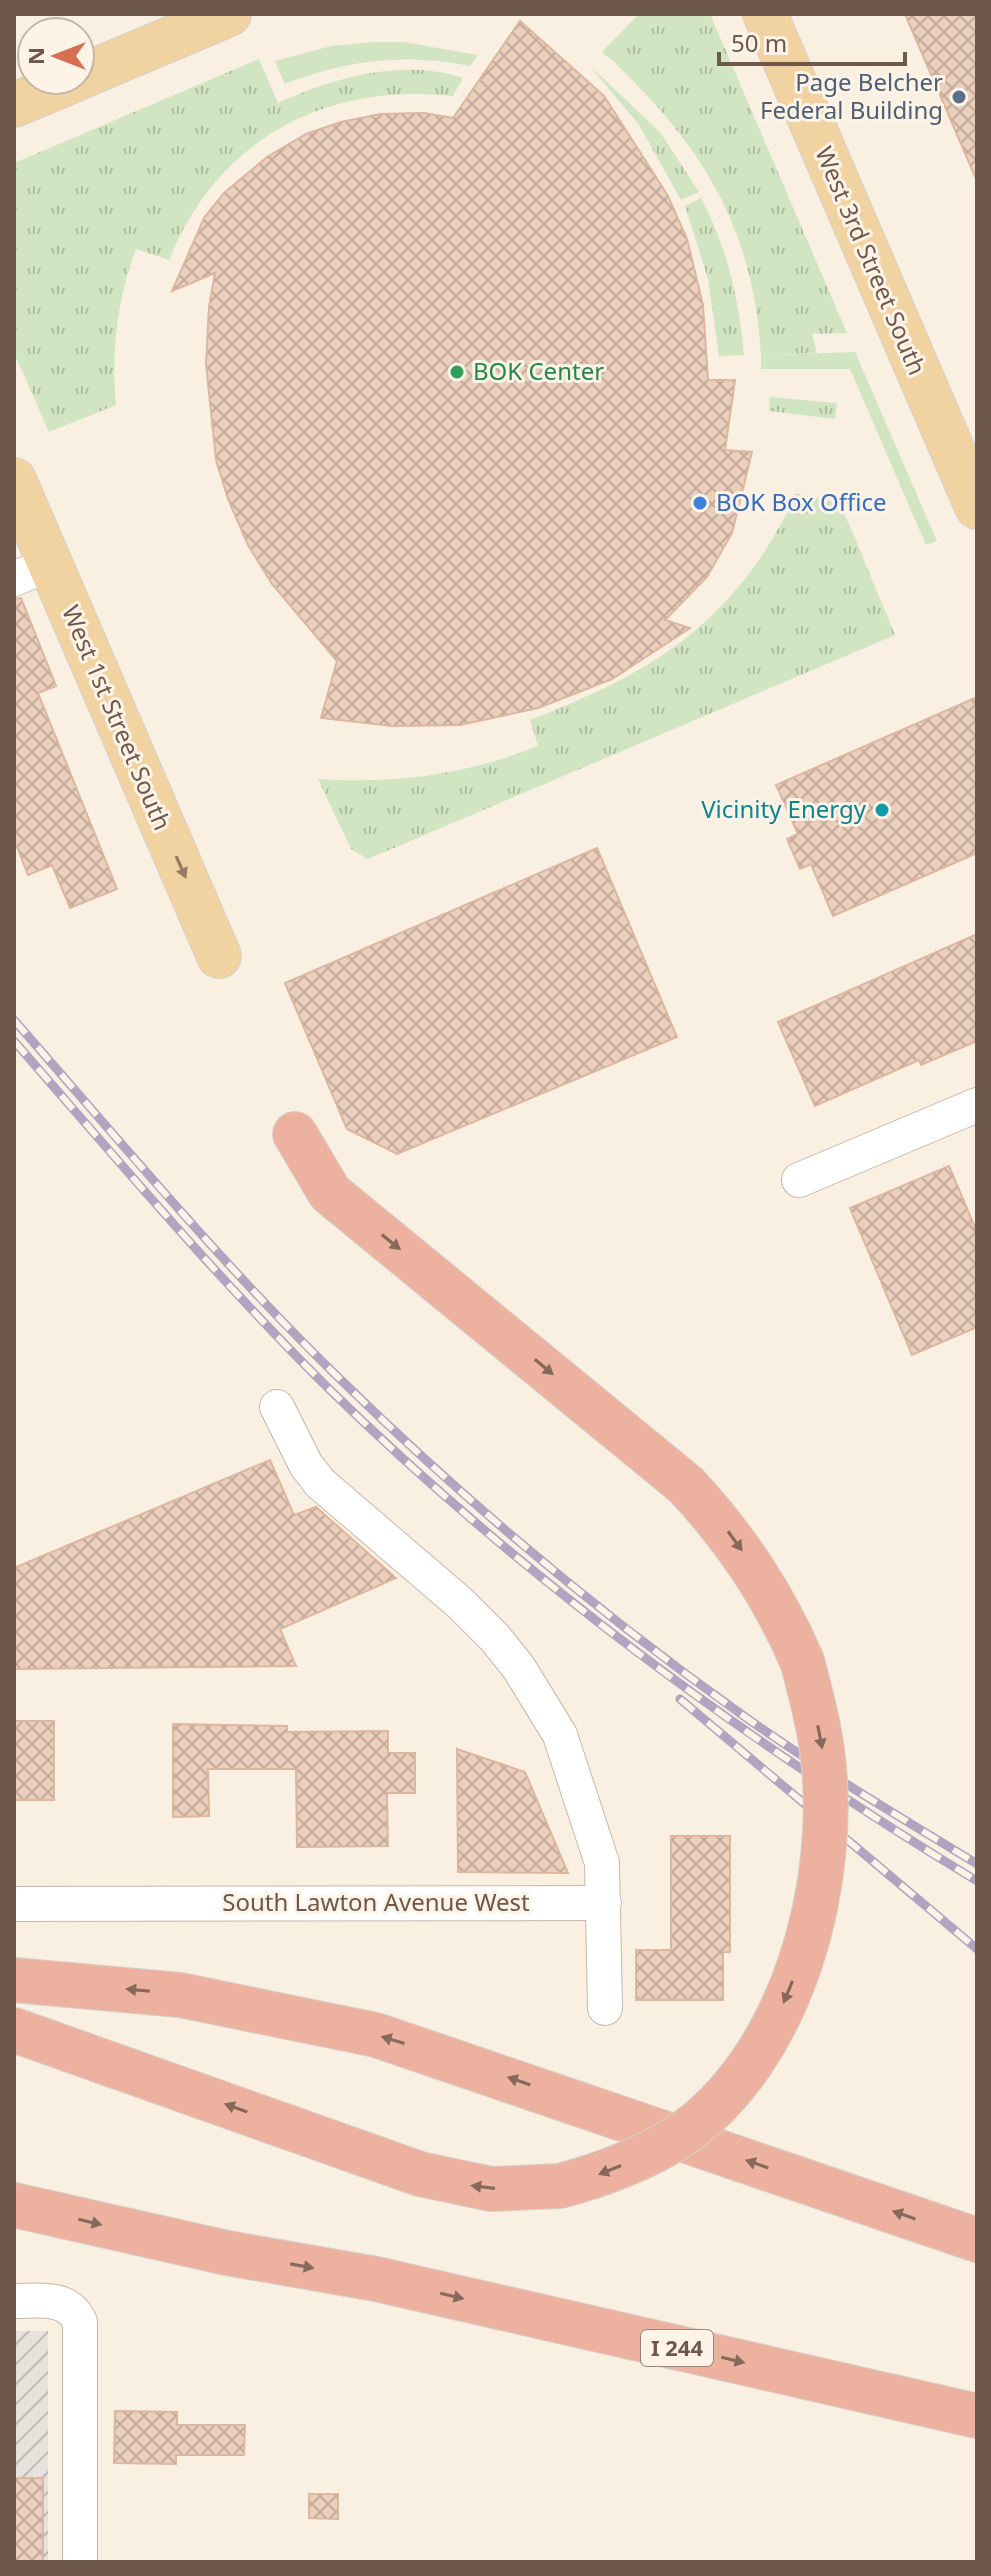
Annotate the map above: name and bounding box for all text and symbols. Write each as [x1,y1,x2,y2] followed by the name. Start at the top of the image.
[16,16,96,96] north arrow
[719,16,905,66] scale bar
[731,26,787,59] text: 50 m
[20,47,50,65] text: N
[760,65,943,126] place label: Page Belcher Federal Building
[950,88,968,106] marker: Page Belcher Federal Building
[808,141,934,380] street label: West 3rd Street South
[473,354,604,387] place label: BOK Center
[448,363,466,381] marker: BOK Center
[716,485,887,518] place label: BOK Box Office
[691,494,709,512] marker: BOK Box Office
[55,600,180,835] street label: West 1st Street South
[701,792,867,825] place label: Vicinity Energy
[873,801,891,819] marker: Vicinity Energy
[174,855,187,878] one-way arrow
[381,1233,401,1250] one-way arrow
[533,1358,553,1375] one-way arrow
[727,1531,742,1552] one-way arrow
[814,1725,826,1750] one-way arrow
[222,1885,530,1918] street label: South Lawton Avenue West
[782,1980,795,2004] one-way arrow
[125,1983,150,1996] one-way arrow
[380,2033,404,2046] one-way arrow
[507,2075,531,2087] one-way arrow
[223,2102,247,2114] one-way arrow
[745,2157,769,2169] one-way arrow
[598,2164,622,2177] one-way arrow
[470,2180,495,2193] one-way arrow
[892,2208,916,2220] one-way arrow
[78,2216,103,2229] one-way arrow
[289,2260,314,2273] one-way arrow
[440,2291,465,2303] one-way arrow
[641,2330,713,2366] road number: I 244
[721,2355,746,2367] one-way arrow

